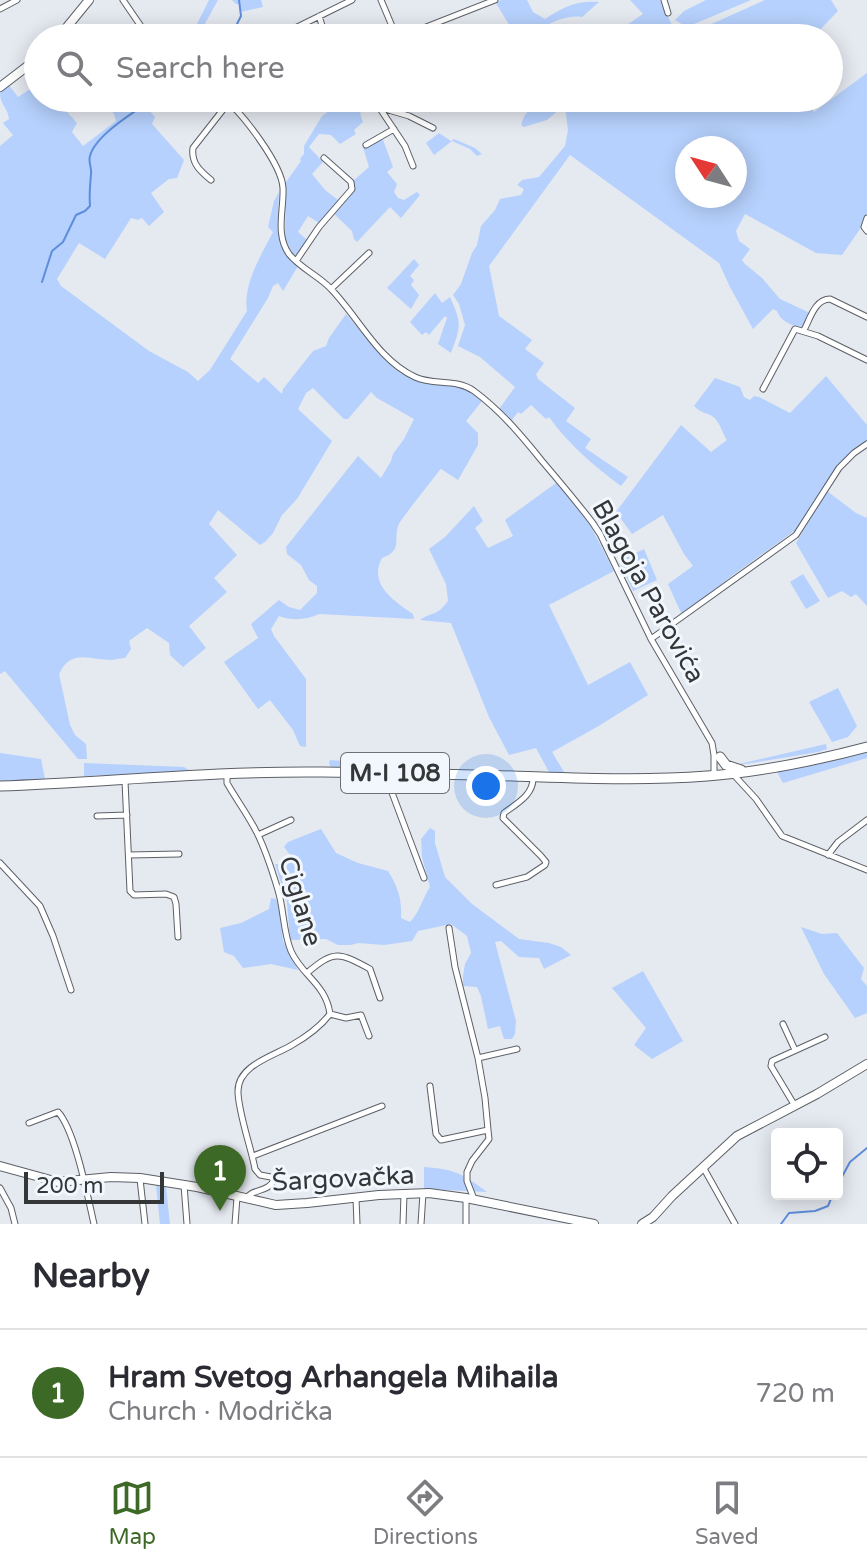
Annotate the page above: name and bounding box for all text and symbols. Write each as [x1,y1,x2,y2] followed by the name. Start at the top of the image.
[24,24,843,112] search box
[52,46,96,90] icon: search
[116,50,285,87] text: Search here
[675,136,747,208] north arrow
[585,494,712,688] street label: Blagoja Parovića
[341,753,449,793] road number: M-I 108
[466,766,506,806] your location
[272,852,329,950] street label: Ciglane
[771,1128,843,1200] map controls
[771,1128,843,1200] button: locate
[194,1145,246,1211] pin: 1
[271,1159,415,1198] street label: Šargovačka
[24,1168,164,1204] scale bar
[36,1173,103,1199] text: 200 m
[32,1256,150,1297] text: Nearby
[108,1359,559,1396] text: Hram Svetog Arhangela Mihaila
[50,1378,66,1409] text: 1
[755,1378,835,1409] text: 720 m
[108,1396,333,1427] text: Church · Modrička
[108,1476,156,1550] tab: Map
[373,1476,478,1550] tab: Directions
[695,1476,759,1550] tab: Saved

